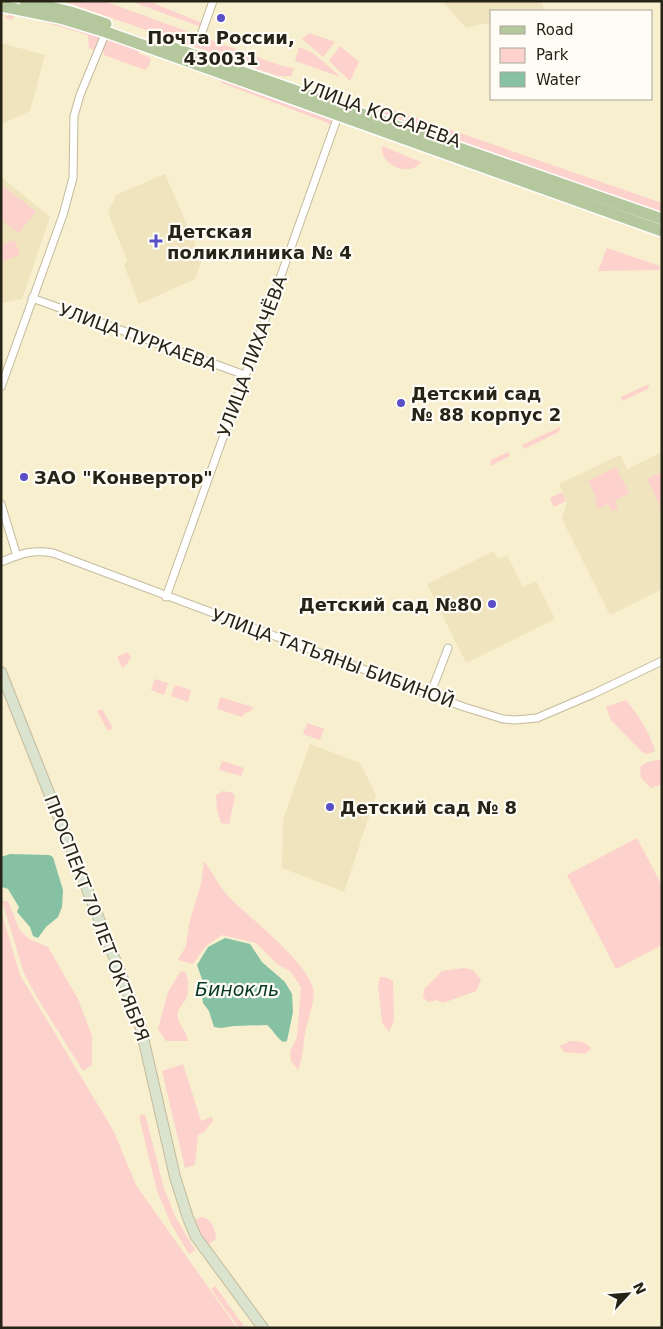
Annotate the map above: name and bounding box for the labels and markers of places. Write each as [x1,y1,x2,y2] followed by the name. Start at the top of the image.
[215,12,227,24] marker: Почта России, 430031
[147,27,295,69] place label: Почта России, 430031
[167,221,352,263] place label: Детская поликлиника № 4
[149,234,163,248] marker: Детская поликлиника № 4
[411,383,561,425] place label: Детский сад № 88 корпус 2
[395,397,407,409] marker: Детский сад № 88 корпус 2
[34,467,213,488] place label: ЗАО "Конвертор"
[18,471,30,483] marker: ЗАО "Конвертор"
[299,594,482,615] place label: Детский сад №80
[486,598,498,610] marker: Детский сад №80
[340,797,517,818] place label: Детский сад № 8
[324,801,336,813] marker: Детский сад № 8

